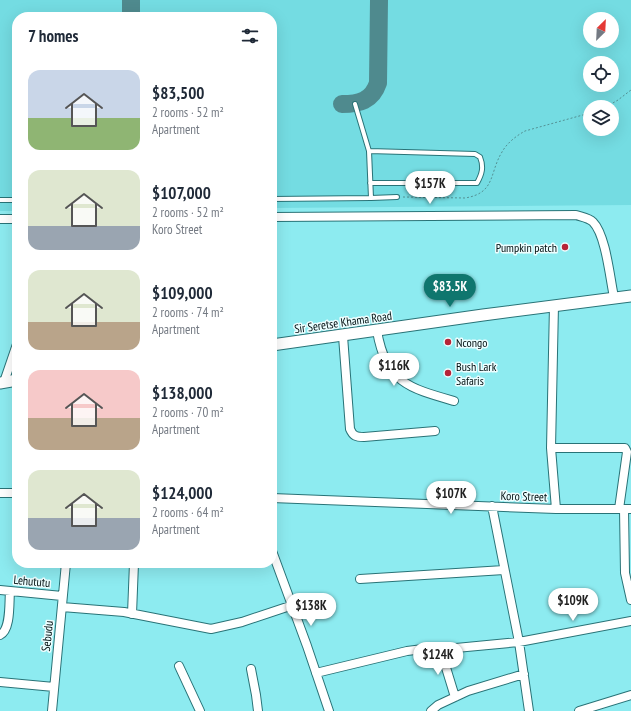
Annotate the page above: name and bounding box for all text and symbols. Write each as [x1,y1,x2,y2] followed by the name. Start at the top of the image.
[583,12,619,48] north arrow
[583,12,619,136] map controls
[28,25,79,47] text: 7 homes
[239,25,261,47] icon: filters
[583,56,619,92] button: locate
[152,82,204,104] text: $83,500
[60,86,108,134] icon: home
[583,100,619,136] button: layers
[152,104,224,121] text: 2 rooms · 52 m²
[152,121,200,138] text: Apartment
[402,171,458,205] pin: $157K
[414,175,446,192] text: $157K
[152,182,211,204] text: $107,000
[60,186,108,234] icon: home
[152,204,224,221] text: 2 rooms · 52 m²
[152,221,202,238] text: Koro Street
[496,240,557,255] place label: Pumpkin patch
[560,242,570,252] marker: Pumpkin patch
[417,274,483,308] pin: $83.5K
[433,278,467,295] text: $83.5K
[152,282,213,304] text: $109,000
[60,286,108,334] icon: home
[152,304,224,321] text: 2 rooms · 74 m²
[293,308,393,336] street label: Sir Seretse Khama Road
[152,321,200,338] text: Apartment
[456,335,487,350] place label: Ncongo
[443,337,453,347] marker: Ncongo
[366,353,422,387] pin: $116K
[378,357,410,374] text: $116K
[456,359,497,388] place label: Bush Lark Safaris
[443,368,453,378] marker: Bush Lark Safaris
[152,382,213,404] text: $138,000
[60,386,108,434] icon: home
[152,404,224,421] text: 2 rooms · 70 m²
[152,421,200,438] text: Apartment
[423,481,479,515] pin: $107K
[152,482,213,504] text: $124,000
[435,485,467,502] text: $107K
[60,486,108,534] icon: home
[501,488,548,504] street label: Koro Street
[152,504,224,521] text: 2 rooms · 64 m²
[152,521,200,538] text: Apartment
[13,572,51,590] street label: Lehututu
[545,588,601,622] pin: $109K
[557,592,589,609] text: $109K
[283,593,339,627] pin: $138K
[295,597,327,614] text: $138K
[38,620,56,652] street label: Sebudu
[410,642,466,676] pin: $124K
[422,646,454,663] text: $124K

